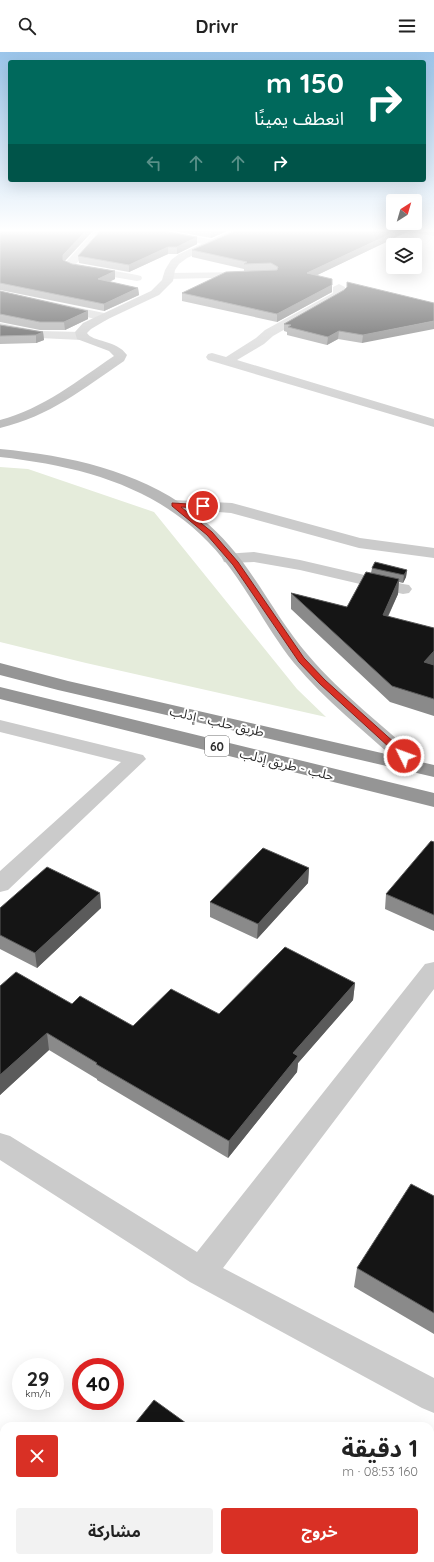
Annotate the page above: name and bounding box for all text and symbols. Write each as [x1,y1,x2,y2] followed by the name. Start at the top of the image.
[16,15,38,37] icon: search
[196,15,238,38] text: Drivr
[396,15,418,37] icon: menu
[266,65,344,100] text: 150 m
[358,76,410,128] icon: right
[254,107,344,130] text: انعطف يمينًا
[143,152,165,174] icon: left
[185,152,207,174] icon: ahead
[227,152,249,174] icon: ahead
[269,152,291,174] icon: right
[386,194,422,230] north arrow
[386,194,422,274] map controls
[386,238,422,274] button: layers
[186,489,220,523] pin
[192,495,214,517] icon: arrive
[168,702,266,742] street label: طريق حلب - إدلب
[383,735,425,777] position arrow
[205,736,229,756] road number: 60
[238,745,336,785] street label: حلب - طريق إدلب
[72,1358,124,1410] speed limit sign: 40
[27,1366,49,1391] text: 29
[25,1387,51,1400] text: km/h
[342,1433,418,1463] text: 1 دقيقة
[16,1435,58,1477] button: close
[342,1463,418,1479] text: 160 m · 08:53
[16,1508,213,1554] button: مشاركة
[221,1508,418,1554] button: خروج

